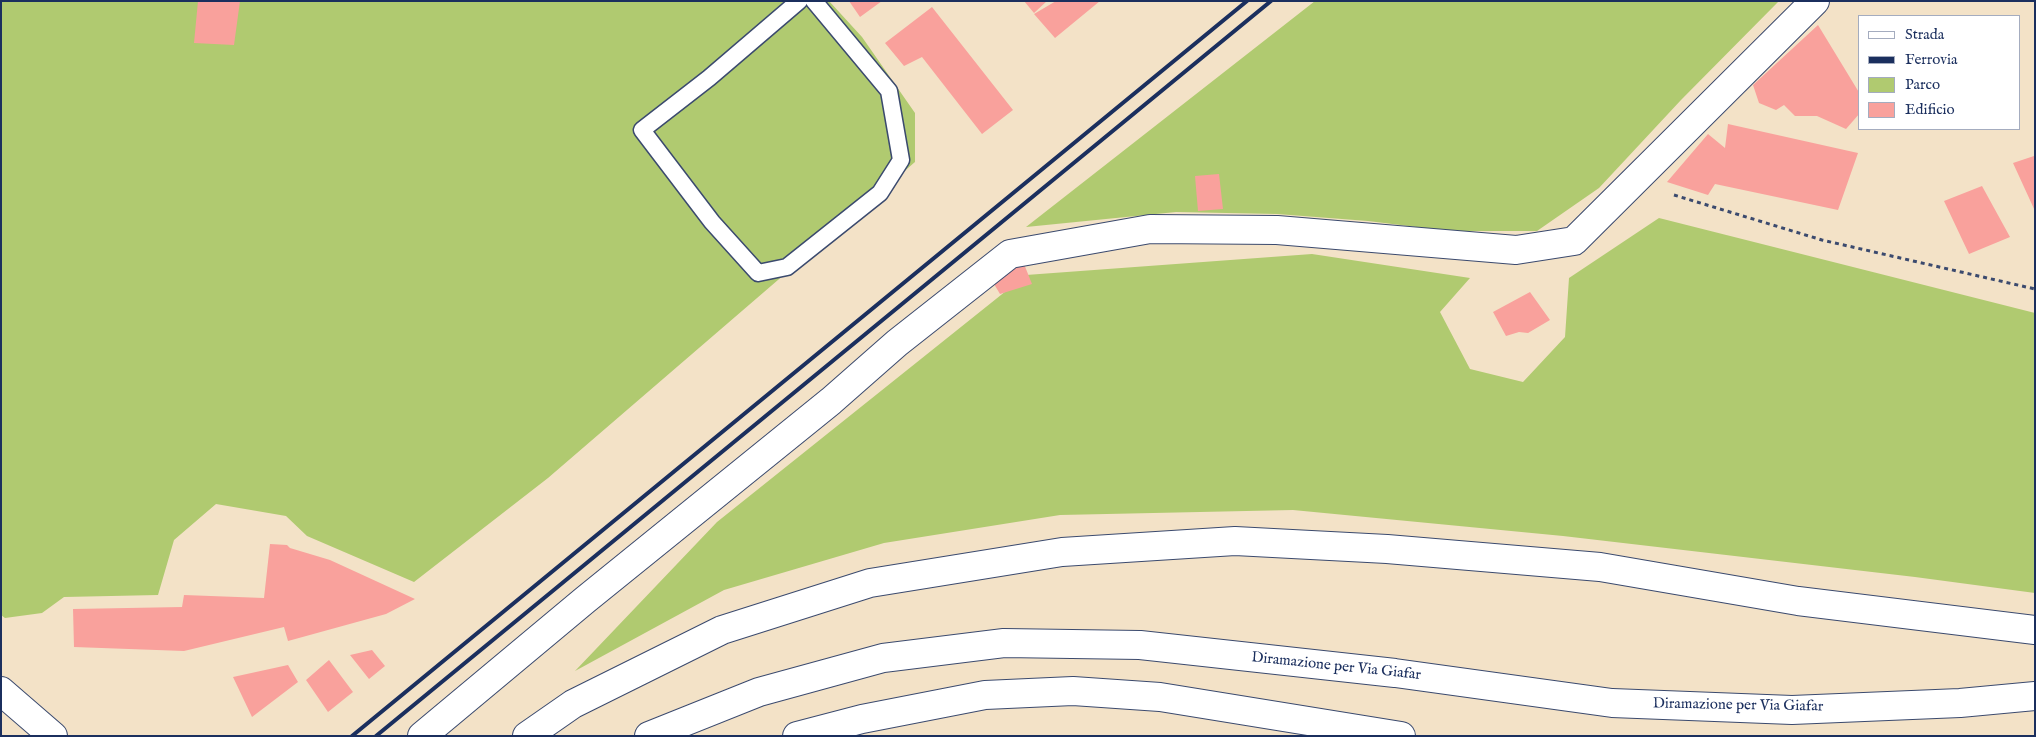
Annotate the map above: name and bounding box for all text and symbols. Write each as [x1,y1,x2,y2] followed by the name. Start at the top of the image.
[1858,15,2021,130] legend
[1905,25,1944,44] text: Strada
[1905,50,1957,69] text: Ferrovia
[1905,75,1940,94] text: Parco
[1905,100,1955,119] text: Edificio
[1250,649,1422,685] street label: Diramazione per Via Giafar
[1653,696,1823,716] street label: Diramazione per Via Giafar

